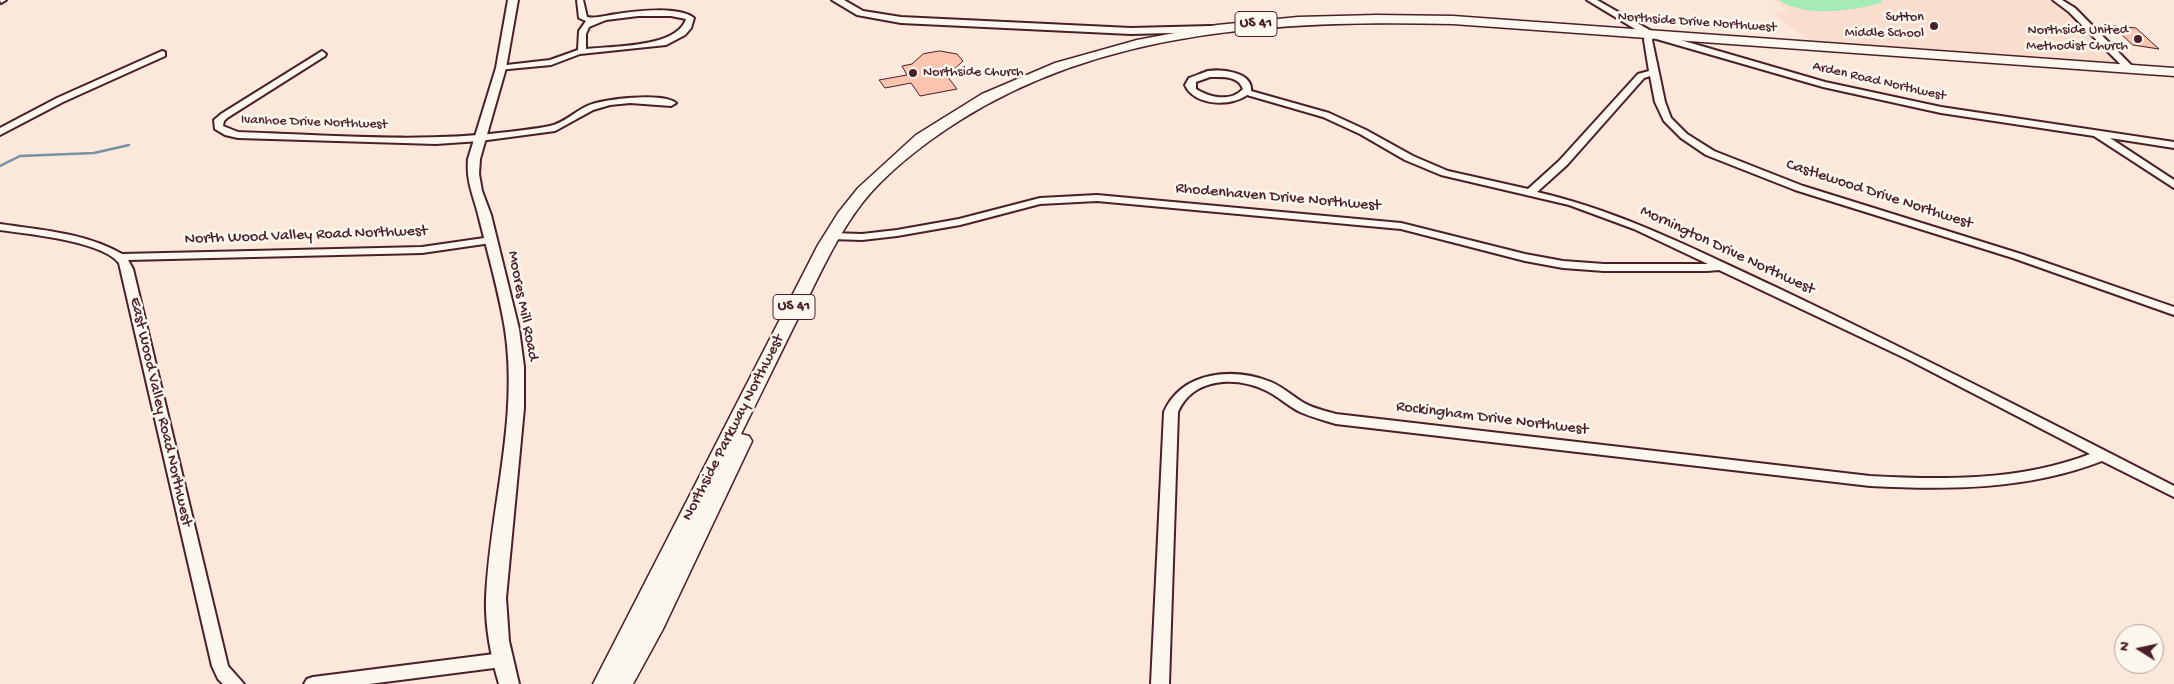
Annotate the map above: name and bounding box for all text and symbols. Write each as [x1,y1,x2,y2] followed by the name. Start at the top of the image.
[1617,9,1777,37] street label: Northside Drive Northwest
[1845,10,1924,42] place label: Sutton Middle School
[1235,12,1277,36] road number: US 41
[1928,20,1940,32] marker: Sutton Middle School
[2026,23,2128,56] place label: Northside United Methodist Church
[2132,33,2144,45] marker: Northside United Methodist Church
[1811,59,1947,105] street label: Arden Road Northwest
[923,65,1023,81] place label: Northside Church
[907,67,919,79] marker: Northside Church
[240,112,388,134] street label: Ivanhoe Drive Northwest
[1783,156,1975,234] street label: Castlewood Drive Northwest
[1175,179,1381,217] street label: Rhodenhaven Drive Northwest
[1637,202,1817,300] street label: Mornington Drive Northwest
[184,222,428,250] street label: North Wood Valley Road Northwest
[502,249,542,363] street label: Moores Mill Road
[773,294,815,320] road number: US 41
[124,296,196,528] street label: East Wood Valley Road Northwest
[679,332,789,524] street label: Northside Parkway Northwest
[1395,398,1589,440] street label: Rockingham Drive Northwest
[2114,624,2164,674] north arrow
[2116,641,2134,652] text: N

